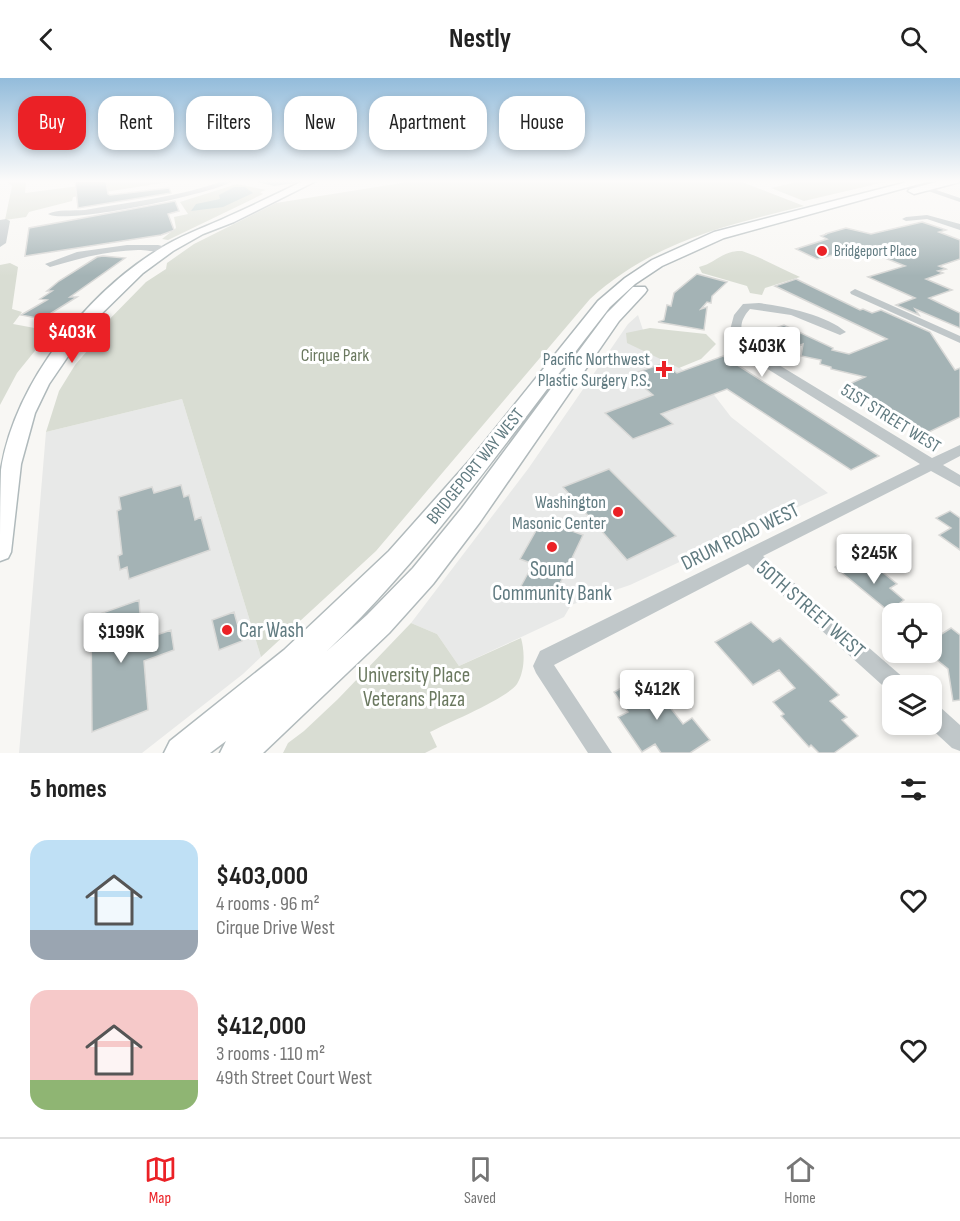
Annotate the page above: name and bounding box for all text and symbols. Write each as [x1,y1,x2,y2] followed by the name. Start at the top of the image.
[30,23,63,56] icon: back
[449,23,511,55] text: Nestly
[897,23,930,56] icon: search
[18,96,86,150] chip: Buy
[98,96,174,150] chip: Rent
[186,96,272,150] chip: Filters
[284,96,357,150] chip: New
[369,96,487,150] chip: Apartment
[499,96,585,150] chip: House
[834,242,917,261] place label: Bridgeport Place
[815,244,829,258] marker: Bridgeport Place
[30,313,114,364] pin: $403K
[48,320,96,344] text: $403K
[720,327,804,378] pin: $403K
[738,334,786,358] text: $403K
[301,345,369,366] park label: Cirque Park
[538,349,650,391] place label: Pacific Northwest Plastic Surgery P.S.
[655,360,673,378] marker: Pacific Northwest Plastic Surgery P.S.
[837,379,944,457] street label: 51ST STREET WEST
[422,404,528,528] street label: BRIDGEPORT WAY WEST
[512,492,606,534] place label: Washington Masonic Center
[677,497,804,576] street label: DRUM ROAD WEST
[611,505,625,519] marker: Washington Masonic Center
[832,534,916,585] pin: $245K
[545,540,559,554] marker: Sound Community Bank
[851,541,897,565] text: $245K
[751,555,870,664] street label: 50TH STREET WEST
[492,557,612,606] place label: Sound Community Bank
[882,603,942,735] map controls
[882,603,942,663] button: locate
[79,613,163,664] pin: $199K
[239,618,304,643] place label: Car Wash
[98,620,144,644] text: $199K
[220,623,234,637] marker: Car Wash
[358,663,470,712] park label: University Place Veterans Plaza
[615,670,699,721] pin: $412K
[882,675,942,735] button: layers
[634,677,680,701] text: $412K
[897,773,930,806] icon: filters
[30,774,107,805] text: 5 homes
[216,861,308,892] text: $403,000
[78,864,150,936] icon: home
[897,884,930,917] icon: heart
[216,892,320,916] text: 4 rooms · 96 m²
[216,916,335,940] text: Cirque Drive West
[216,1011,306,1042] text: $412,000
[78,1014,150,1086] icon: home
[897,1034,930,1067] icon: heart
[216,1042,325,1066] text: 3 rooms · 110 m²
[216,1066,372,1090] text: 49th Street Court West
[144,1153,177,1208] tab: Map
[464,1153,497,1208] tab: Saved
[784,1153,817,1208] tab: Home

